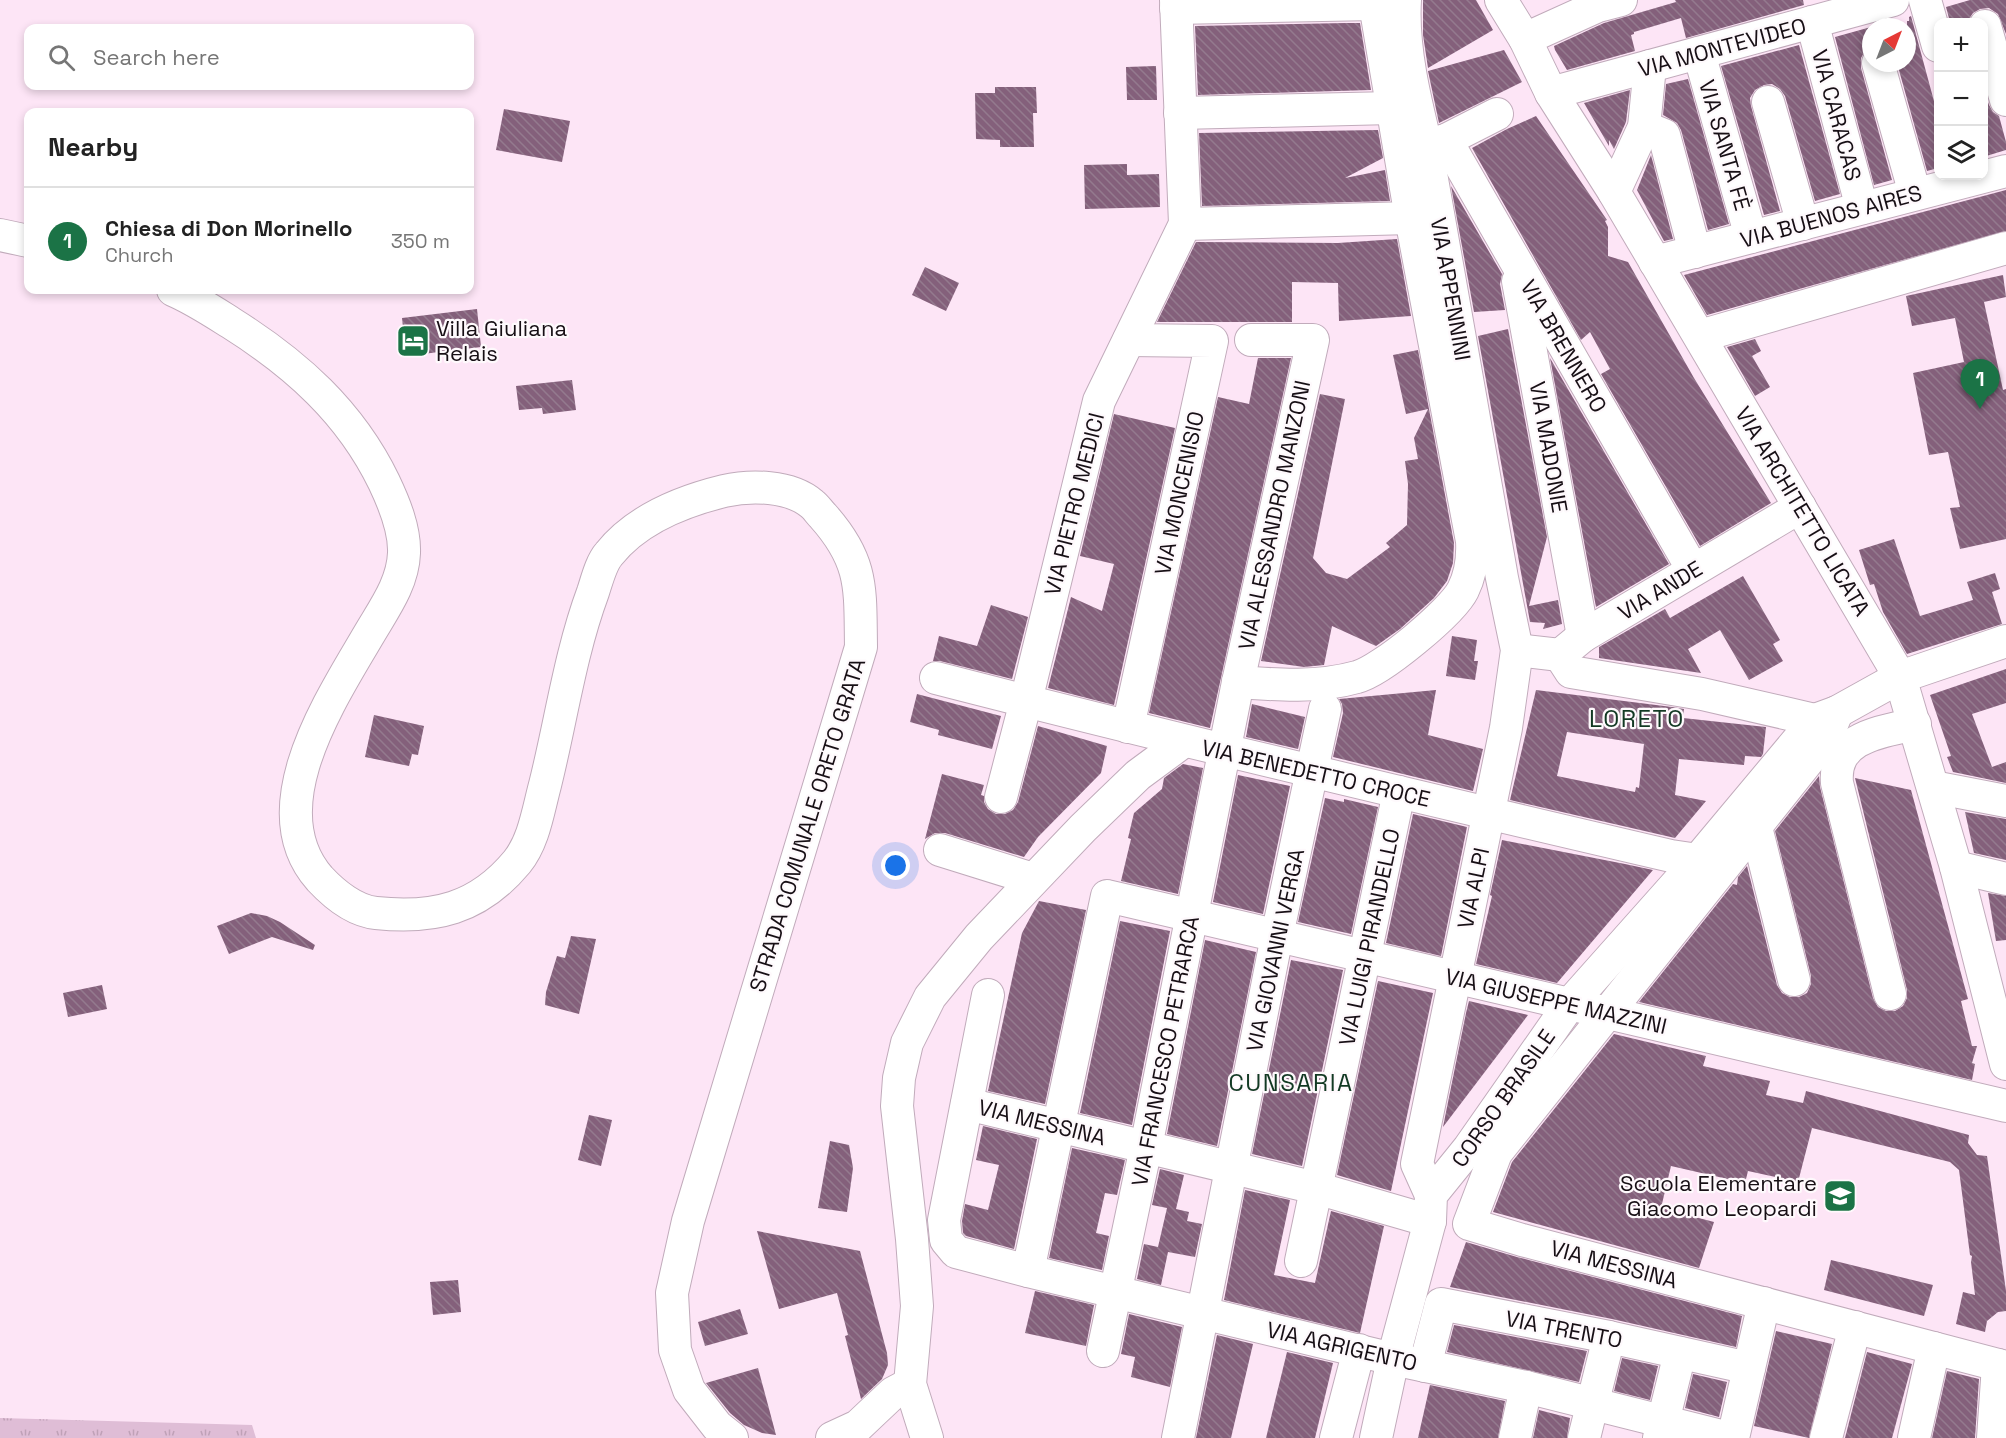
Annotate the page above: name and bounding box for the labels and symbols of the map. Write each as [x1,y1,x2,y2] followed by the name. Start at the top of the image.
[1635,11,1809,83] street label: VIA MONTEVIDEO
[1862,18,1916,72] north arrow
[1806,46,1868,184] street label: VIA CARACAS
[1693,76,1757,214] street label: VIA SANTA FÈ
[1737,178,1925,254] street label: VIA BUENOS AIRES
[1425,215,1477,363] street label: VIA APPENNINI
[1515,274,1613,418] street label: VIA BRENNERO
[436,314,567,367] place label: Villa Giuliana Relais
[395,323,431,359] hotel icon: Villa Giuliana Relais
[1960,360,2000,409] pin: 1
[1232,378,1316,652] street label: VIA ALESSANDRO MANZONI
[1524,379,1574,515] street label: VIA MADONIE
[1729,401,1877,621] street label: VIA ARCHITETTO LICATA
[1148,409,1210,577] street label: VIA MONCENISIO
[1038,410,1110,598] street label: VIA PIETRO MEDICI
[1613,554,1707,626] street label: VIA ANDE
[743,655,871,995] street label: STRADA COMUNALE ORETO GRATA
[1589,703,1685,734] district label: LORETO
[1199,733,1433,813] street label: VIA BENEDETTO CROCE
[1332,826,1406,1048] street label: VIA LUIGI PIRANDELLO
[1451,845,1495,931] street label: VIA ALPI
[1240,846,1310,1054] street label: VIA GIOVANNI VERGA
[881,851,910,880] your location
[1125,913,1205,1189] street label: VIA FRANCESCO PETRARCA
[1442,962,1670,1040] street label: VIA GIUSEPPE MAZZINI
[1445,1024,1561,1172] street label: CORSO BRASILE
[1228,1067,1354,1098] district label: CUNSARIA
[975,1093,1109,1151] street label: VIA MESSINA
[1620,1169,1817,1222] place label: Scuola Elementare Giacomo Leopardi
[1822,1178,1858,1214] school or university icon: Scuola Elementare Giacomo Leopardi
[1547,1234,1681,1294] street label: VIA MESSINA
[1503,1304,1625,1354] street label: VIA TRENTO
[1264,1315,1420,1377] street label: VIA AGRIGENTO

